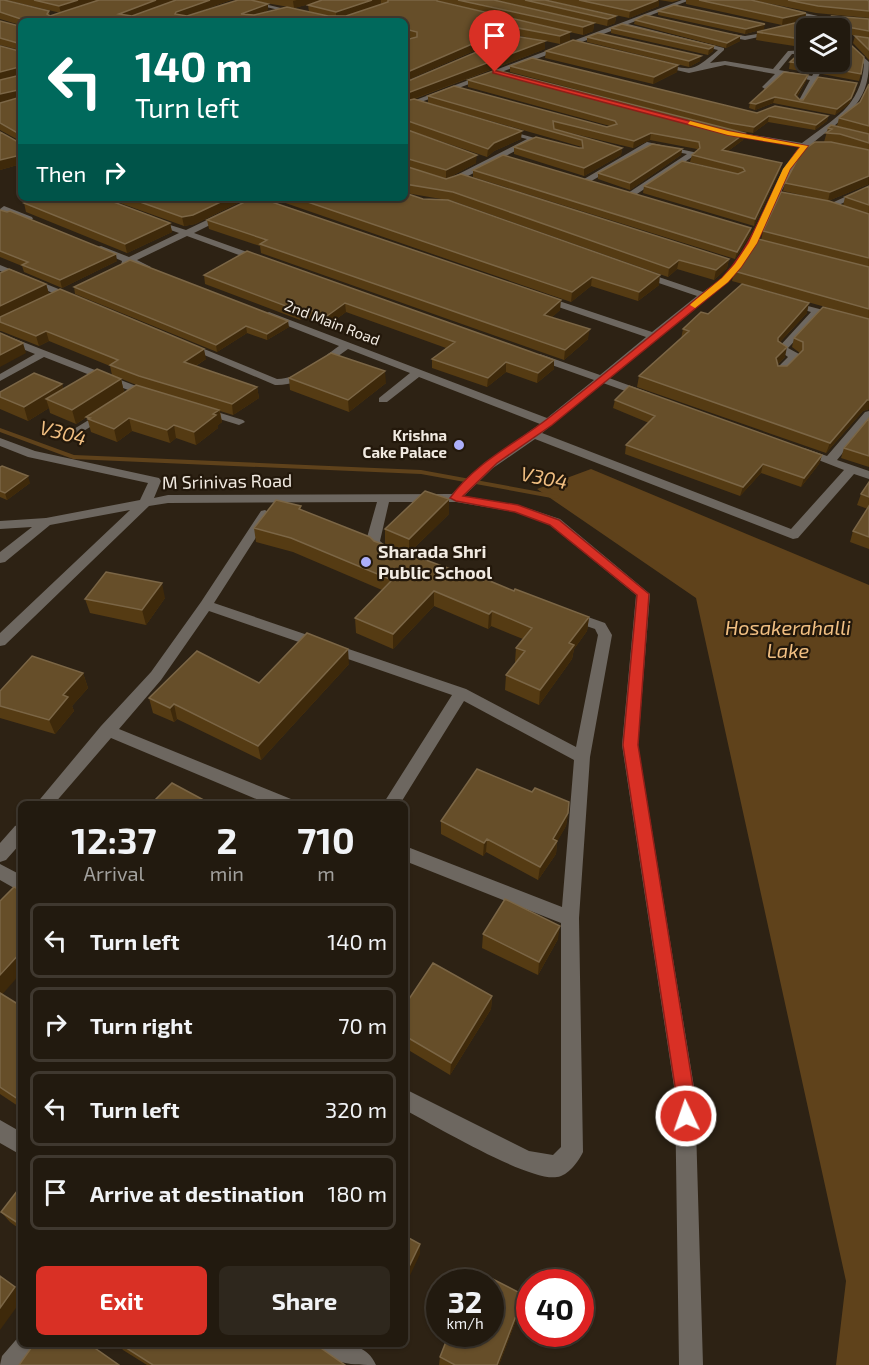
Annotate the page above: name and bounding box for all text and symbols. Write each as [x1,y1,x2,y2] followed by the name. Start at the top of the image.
[469,10,520,72] pin
[796,18,850,72] map controls
[796,18,850,72] button: layers
[478,19,511,52] icon: arrive
[135,40,252,90] text: 140 m
[36,42,114,120] icon: left
[135,91,239,123] text: Turn left
[98,156,131,189] icon: right
[36,160,86,186] text: Then
[282,296,383,349] street label: 2nd Main Road
[37,414,89,450] water label: V304
[363,426,447,461] place label: Krishna Cake Palace
[452,438,466,452] marker: Krishna Cake Palace
[519,461,570,493] water label: V304
[162,469,292,493] street label: M Srinivas Road
[378,540,492,583] place label: Sharada Shri Public School
[359,555,373,569] marker: Sharada Shri Public School
[725,615,851,662] water label: Hosakerahalli Lake
[71,818,157,861] text: 12:37
[216,818,237,861] text: 2
[297,818,355,861] text: 710
[83,861,144,885] text: Arrival
[210,861,244,885] text: min
[317,861,335,885] text: m
[39,924,72,957] icon: left
[90,928,179,954] text: Turn left
[327,928,387,954] text: 140 m
[39,1008,72,1041] icon: right
[90,1012,192,1038] text: Turn right
[338,1012,387,1038] text: 70 m
[654,1084,718,1148] position arrow
[39,1092,72,1125] icon: left
[90,1096,179,1122] text: Turn left
[325,1096,387,1122] text: 320 m
[39,1176,72,1209] icon: arrive
[90,1180,304,1206] text: Arrive at destination
[327,1180,387,1206] text: 180 m
[36,1266,207,1335] button: Exit
[219,1266,390,1335] button: Share
[516,1269,594,1347] speed limit sign: 40
[448,1283,482,1319] text: 32
[446,1314,484,1332] text: km/h

